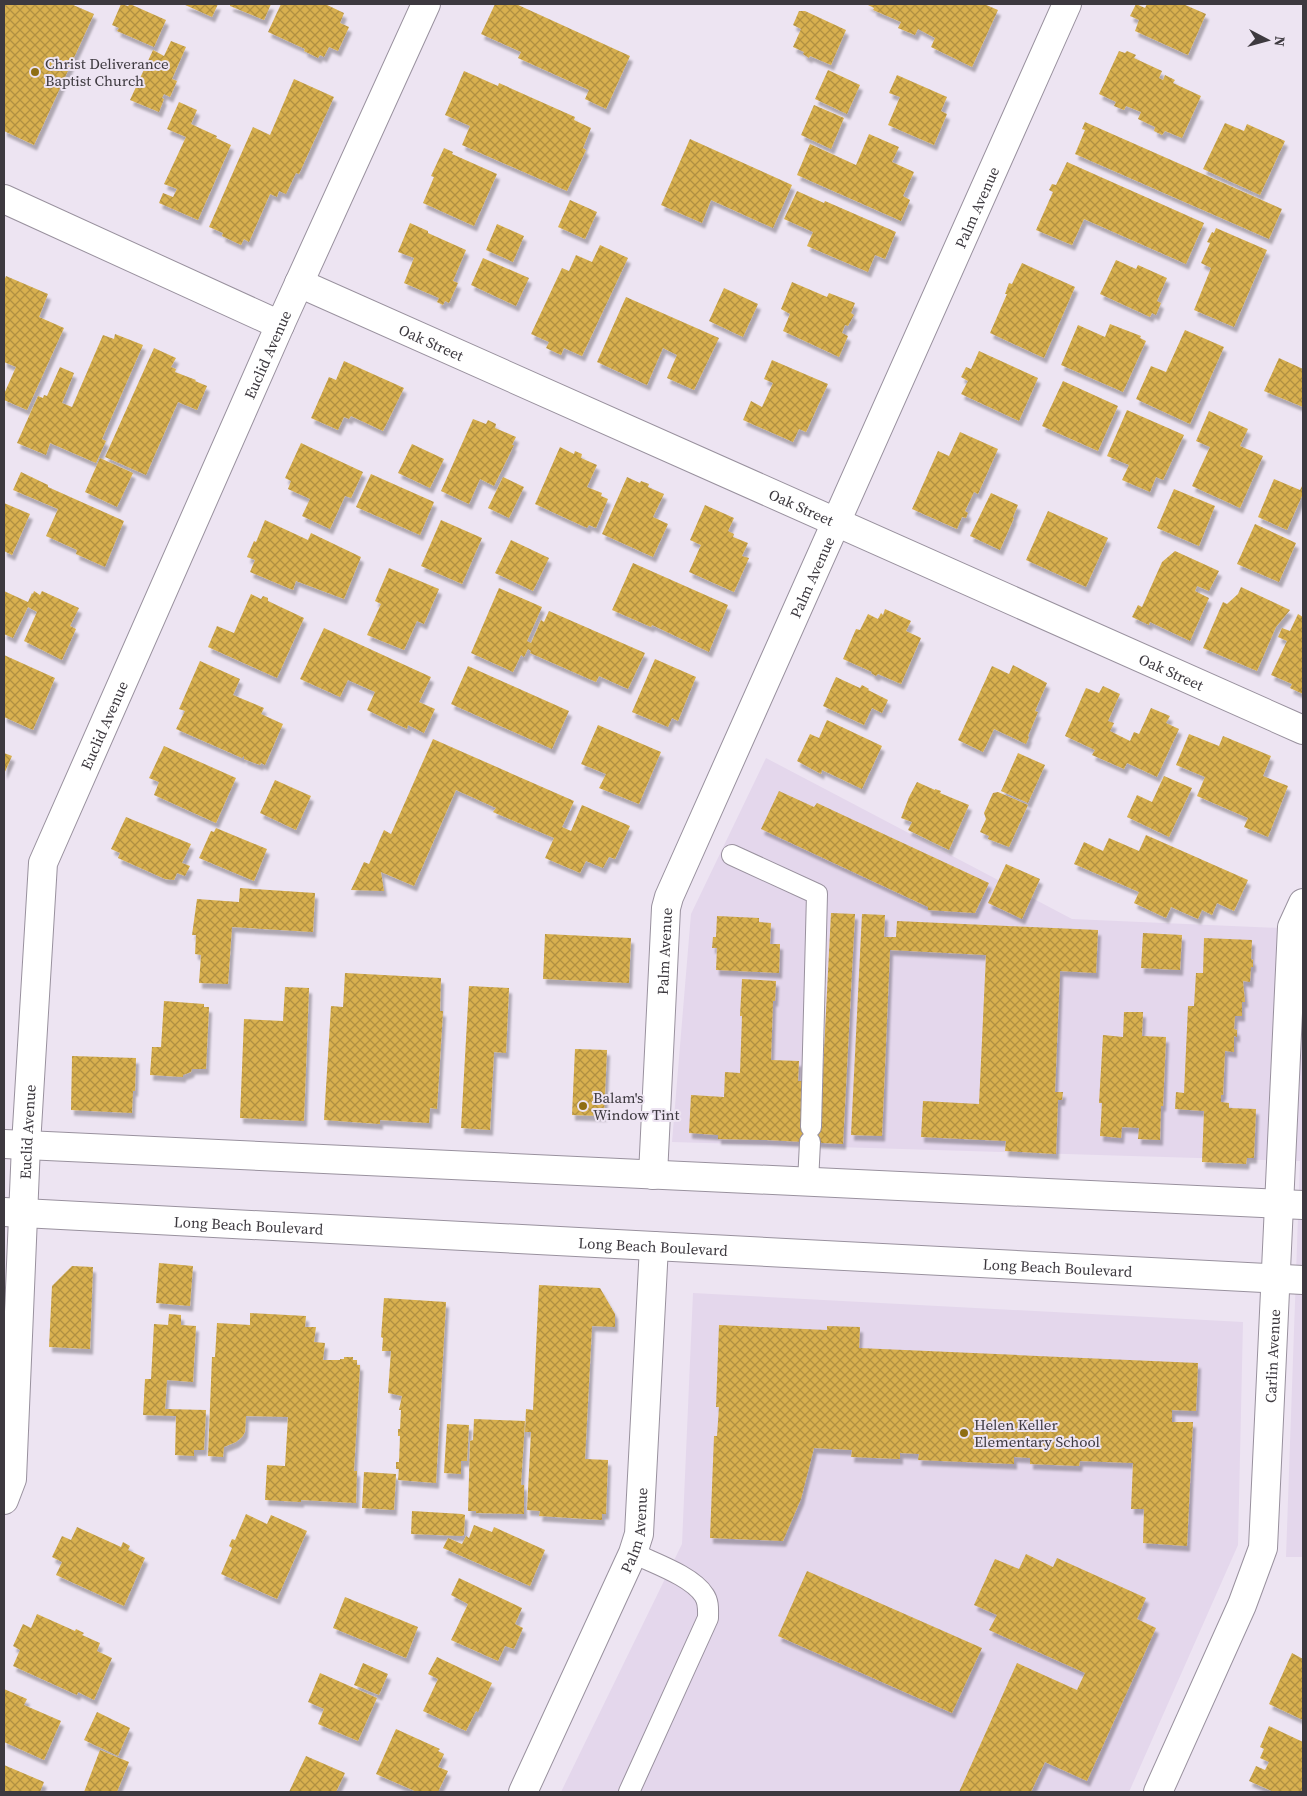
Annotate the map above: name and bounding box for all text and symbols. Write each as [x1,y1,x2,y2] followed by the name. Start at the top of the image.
[1242,15,1292,65] north arrow
[1269,35,1290,47] text: N
[45,53,169,91] place label: Christ Deliverance Baptist Church
[29,66,41,78] marker: Christ Deliverance Baptist Church
[949,163,1004,251] street label: Palm Avenue
[238,306,296,402] street label: Euclid Avenue
[396,318,467,366] street label: Oak Street
[766,483,837,530] street label: Oak Street
[784,533,839,621] street label: Palm Avenue
[1136,648,1207,695] street label: Oak Street
[75,677,133,773] street label: Euclid Avenue
[651,907,677,995] street label: Palm Avenue
[14,1083,40,1180] street label: Euclid Avenue
[593,1087,680,1125] place label: Balam's Window Tint
[577,1100,589,1112] marker: Balam's Window Tint
[173,1210,324,1239] street label: Long Beach Boulevard
[578,1232,729,1260] street label: Long Beach Boulevard
[982,1253,1133,1282] street label: Long Beach Boulevard
[1259,1308,1285,1403] street label: Carlin Avenue
[974,1414,1101,1452] place label: Helen Keller Elementary School
[958,1427,970,1439] marker: Helen Keller Elementary School
[615,1487,652,1576] street label: Palm Avenue

